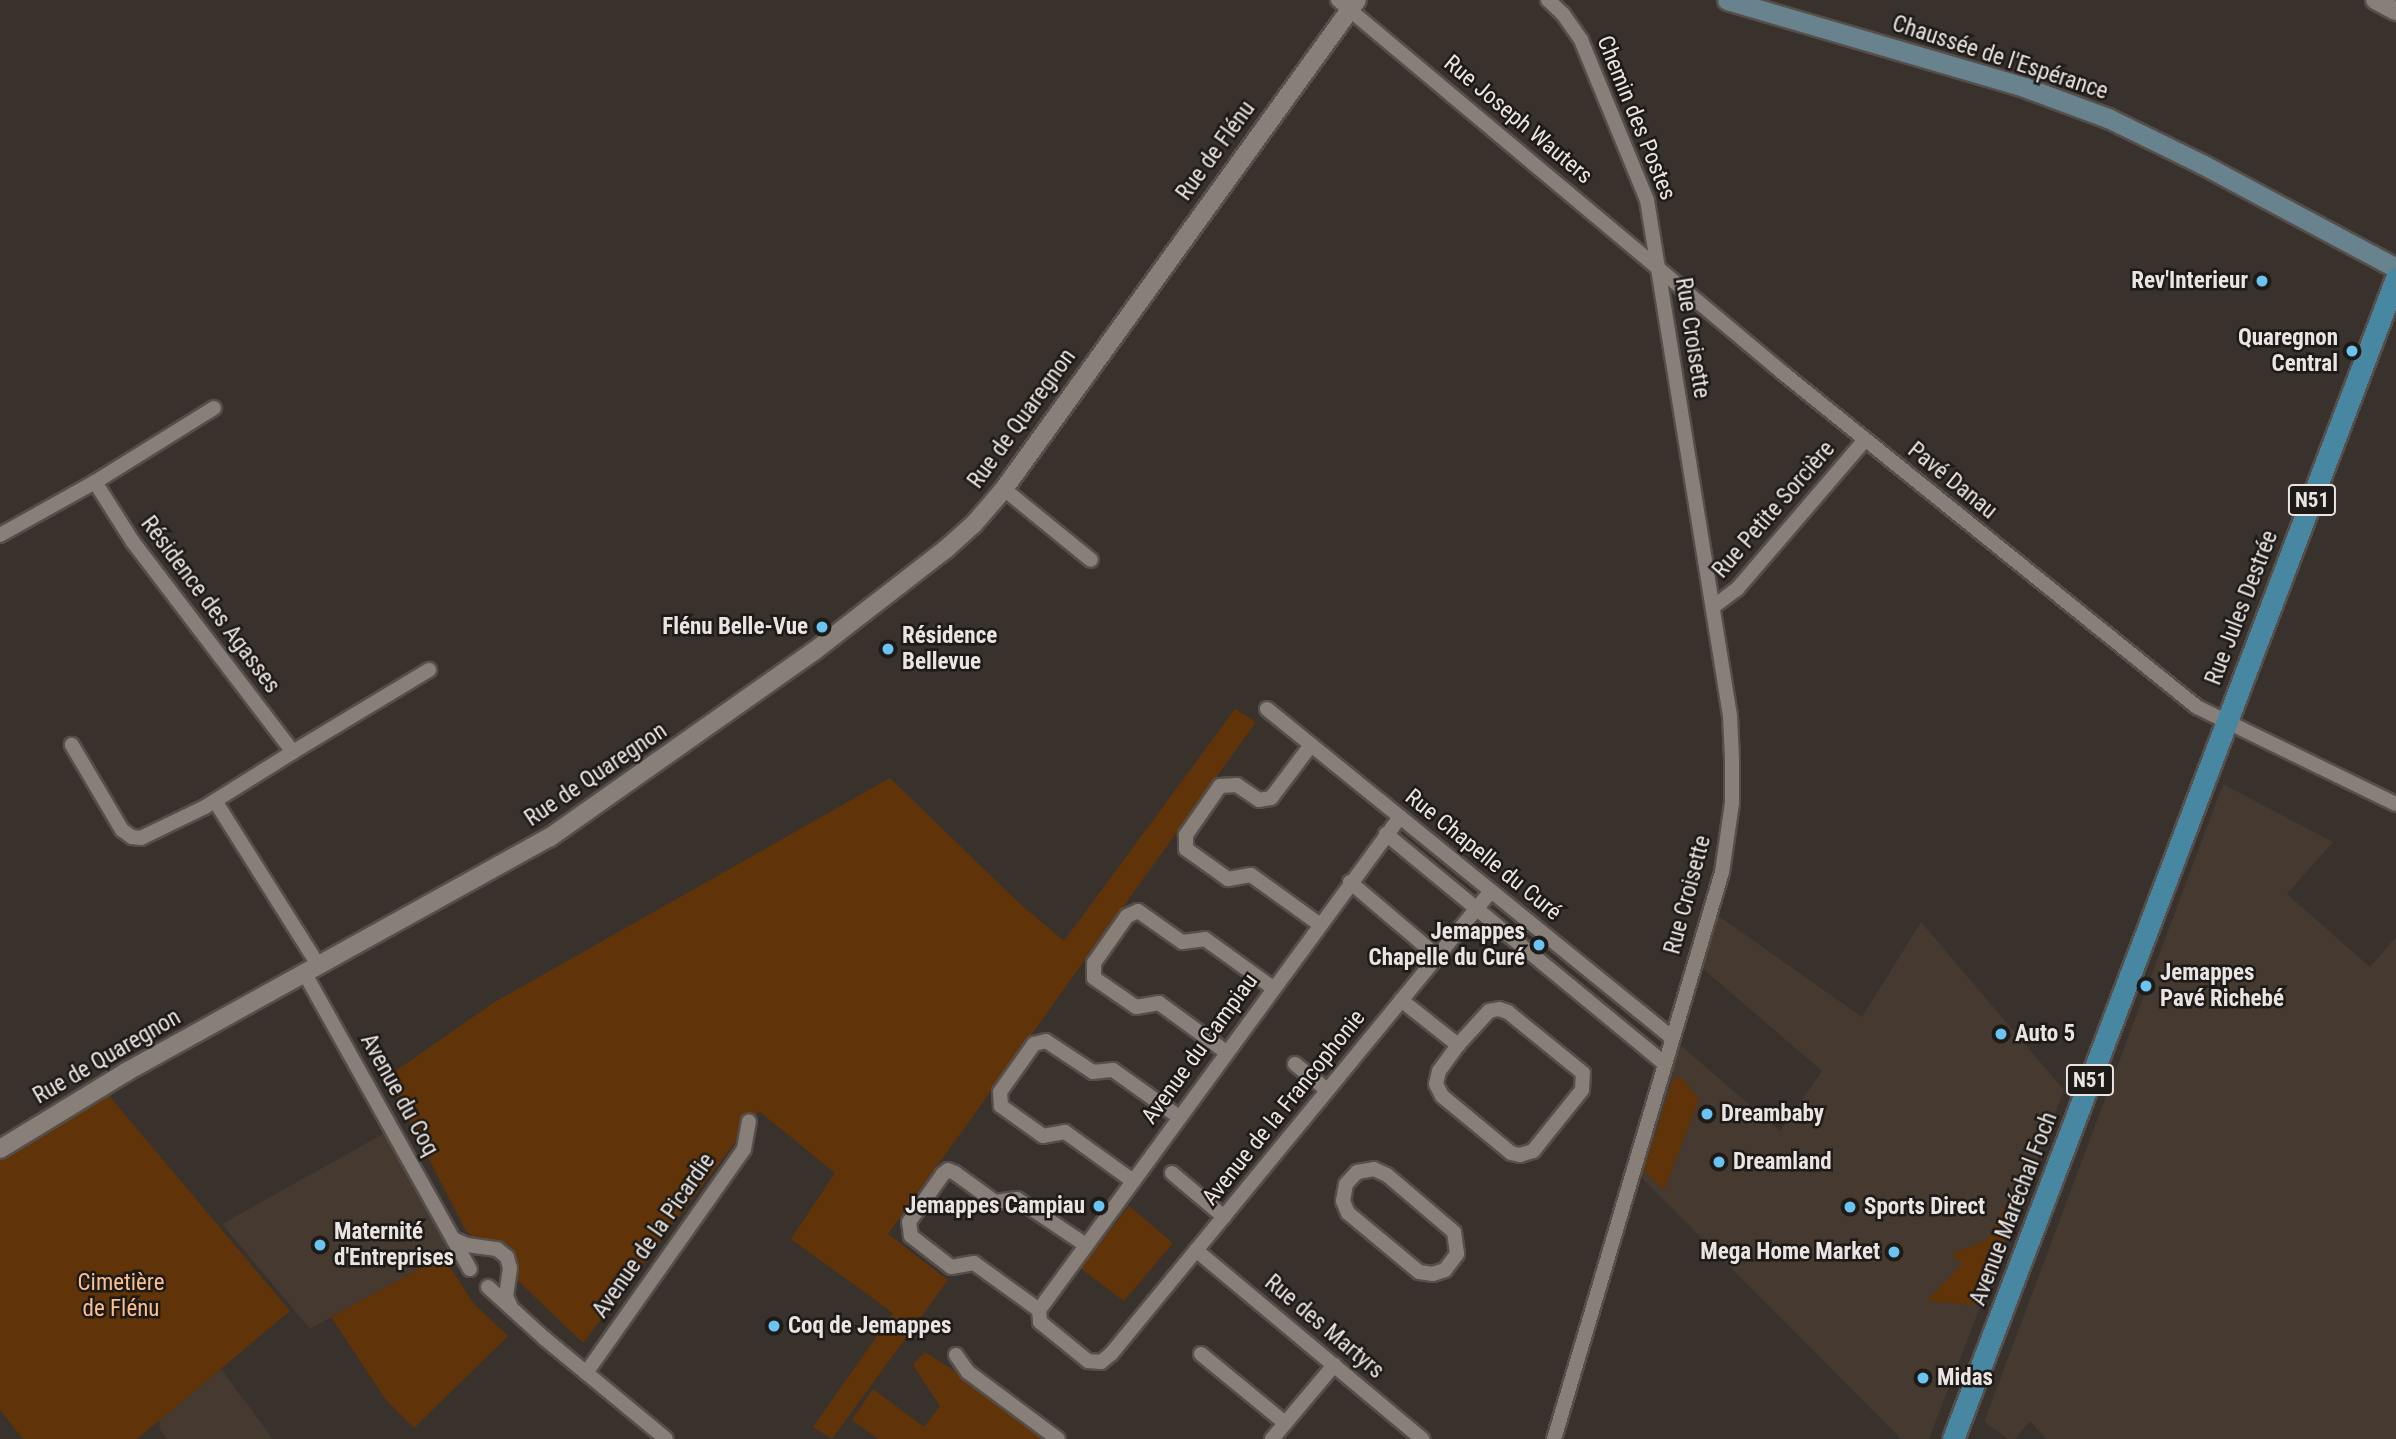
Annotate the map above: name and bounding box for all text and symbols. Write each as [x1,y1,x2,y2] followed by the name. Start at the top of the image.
[1889,10,2111,106] street label: Chaussée de l'Espérance
[1590,32,1682,204] street label: Chemin des Postes
[1438,50,1598,190] street label: Rue Joseph Wauters
[1171,96,1261,206] street label: Rue de Flénu
[2131,267,2248,295] place label: Rev'Interieur
[2254,273,2270,289] marker: Rev'Interieur
[1669,276,1715,400] street label: Rue Croisette
[2238,324,2338,378] place label: Quaregnon Central
[2344,343,2360,359] marker: Quaregnon Central
[962,344,1082,494] street label: Rue de Quaregnon
[1707,436,1841,584] street label: Rue Petite Sorcière
[1902,437,2002,525] street label: Pavé Danau
[2288,482,2336,518] road number: N51
[134,511,286,699] street label: Résidence des Agasses
[2200,527,2284,689] street label: Rue Jules Destrée
[662,613,808,641] place label: Flénu Belle-Vue
[814,619,830,635] marker: Flénu Belle-Vue
[902,622,997,676] place label: Résidence Bellevue
[880,641,896,657] marker: Résidence Bellevue
[520,717,672,833] street label: Rue de Quaregnon
[1399,784,1567,926] street label: Rue Chapelle du Curé
[1659,833,1717,957] street label: Rue Croisette
[1369,918,1525,972] place label: Jemappes Chapelle du Curé
[1531,937,1547,953] marker: Jemappes Chapelle du Curé
[2160,959,2284,1013] place label: Jemappes Pavé Richebé
[1136,968,1264,1130] street label: Avenue du Campiau
[2138,978,2154,994] marker: Jemappes Pavé Richebé
[28,1004,186,1110] street label: Rue de Quaregnon
[1197,1005,1371,1211] street label: Avenue de la Francophonie
[2015,1020,2075,1048] place label: Auto 5
[1993,1026,2009,1042] marker: Auto 5
[354,1029,444,1161] street label: Avenue du Coq
[2066,1062,2114,1098] road number: N51
[1721,1100,1824,1128] place label: Dreambaby
[1699,1106,1715,1122] marker: Dreambaby
[1964,1108,2064,1310] street label: Avenue Maréchal Foch
[587,1148,721,1324] street label: Avenue de la Picardie
[1733,1148,1832,1176] place label: Dreamland
[1711,1154,1727,1170] marker: Dreamland
[905,1192,1085,1220] place label: Jemappes Campiau
[1864,1193,1985,1221] place label: Sports Direct
[1091,1198,1107,1214] marker: Jemappes Campiau
[1842,1199,1858,1215] marker: Sports Direct
[334,1218,454,1272] place label: Maternité d'Entreprises
[312,1237,328,1253] marker: Maternité d'Entreprises
[1700,1238,1880,1266] place label: Mega Home Market
[1886,1244,1902,1260] marker: Mega Home Market
[78,1269,164,1323] park label: Cimetière de Flénu
[1259,1269,1389,1385] street label: Rue des Martyrs
[788,1312,951,1340] place label: Coq de Jemappes
[766,1318,782,1334] marker: Coq de Jemappes
[1937,1364,1993,1392] place label: Midas
[1915,1370,1931,1386] marker: Midas

